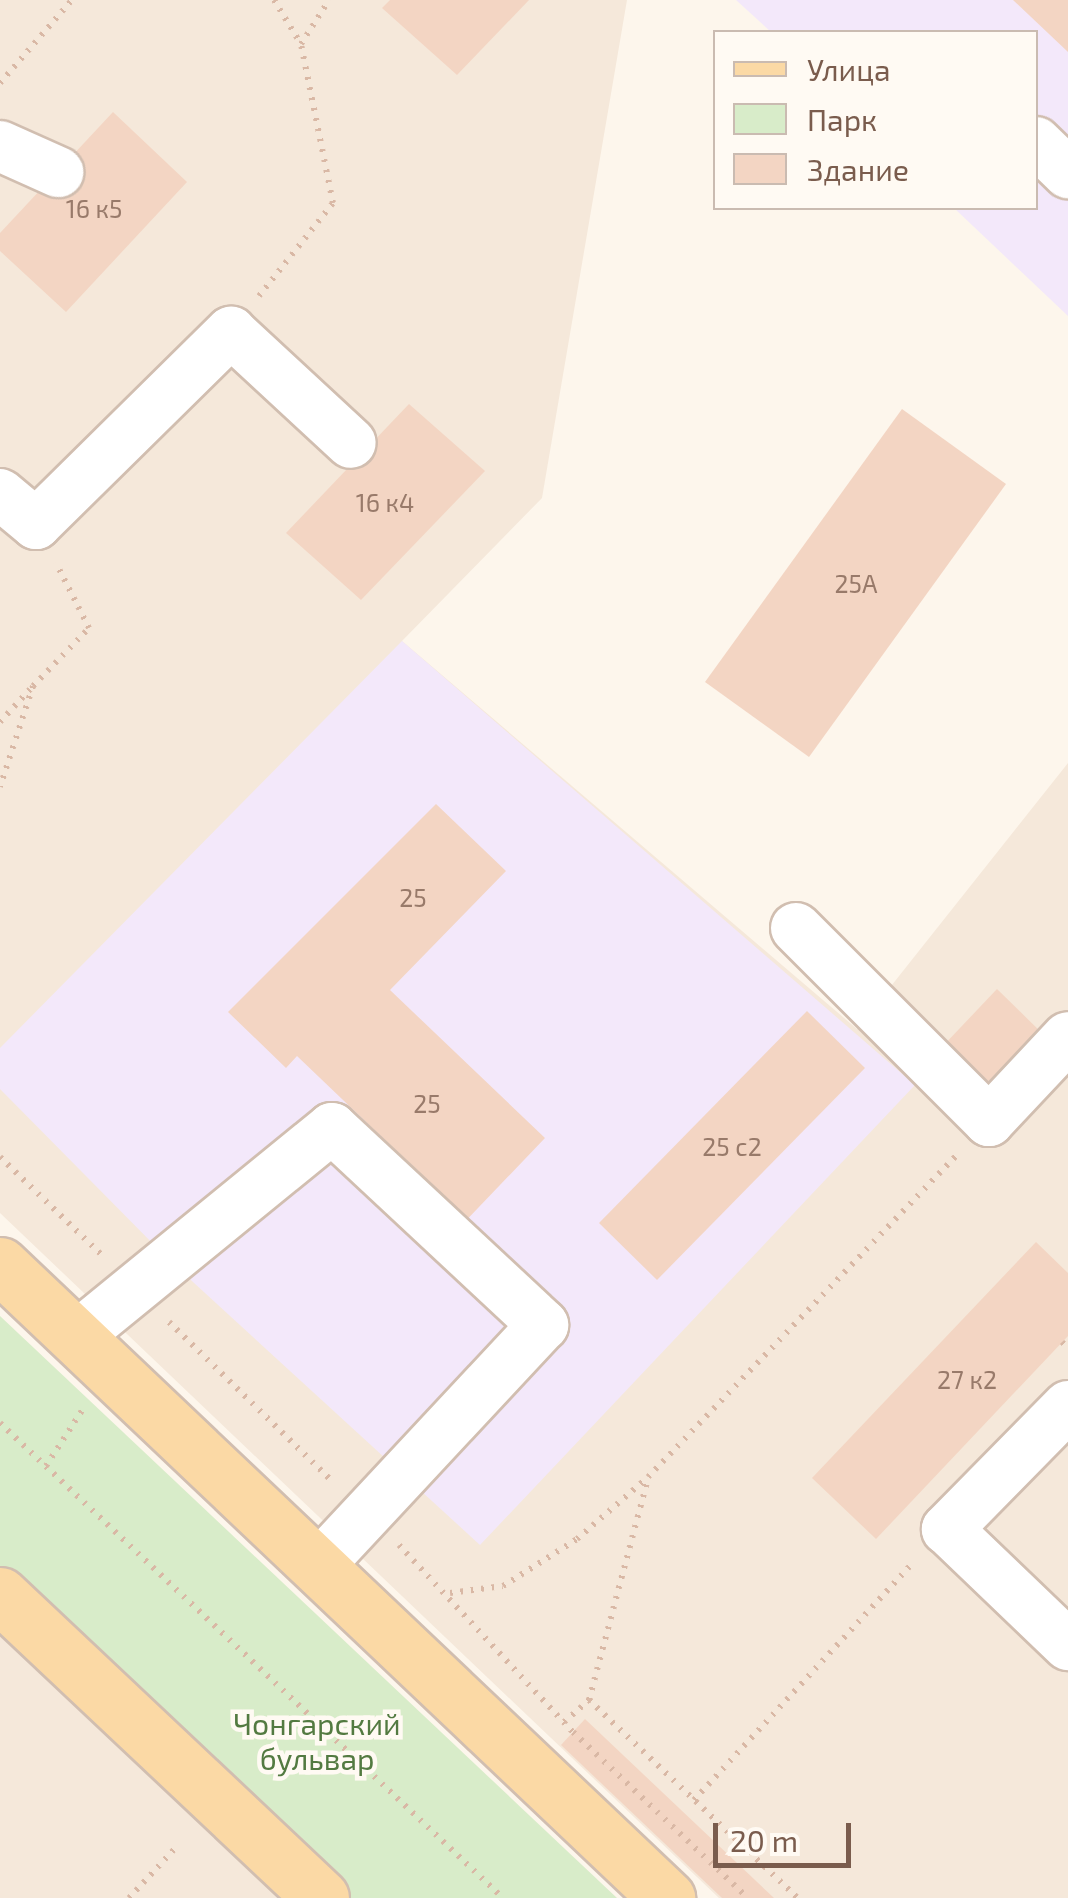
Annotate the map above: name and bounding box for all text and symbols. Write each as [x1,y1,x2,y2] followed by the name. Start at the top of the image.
[713,30,1038,210] legend
[807,51,891,87] text: Улица
[807,101,877,137] text: Парк
[807,151,909,187] text: Здание
[66,193,122,223] house number: 16 к5
[356,487,414,517] house number: 16 к4
[835,568,877,598] house number: 25А
[399,882,427,912] house number: 25
[413,1088,441,1118] house number: 25
[702,1131,762,1161] house number: 25 с2
[937,1364,997,1394] house number: 27 к2
[233,1705,401,1776] park label: Чонгарский бульвар
[718,1803,856,1865] scale bar
[730,1822,798,1858] text: 20 m

